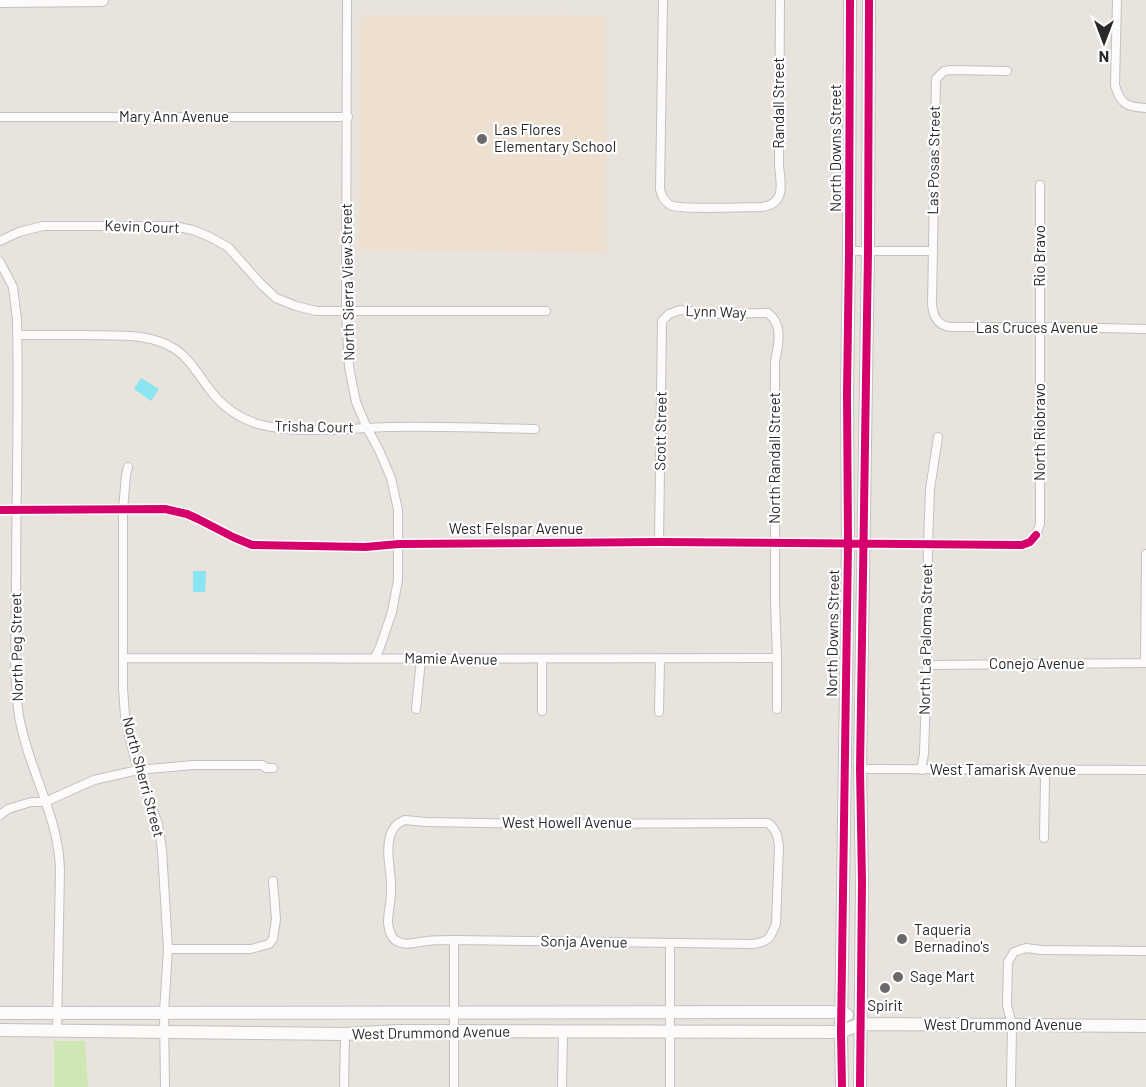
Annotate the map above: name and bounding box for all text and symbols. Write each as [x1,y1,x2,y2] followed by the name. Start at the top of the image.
[1074,12,1134,72] north arrow
[1099,48,1109,67] text: N
[769,57,787,149] street label: Randall Street
[826,84,844,212] street label: North Downs Street
[923,105,943,215] street label: Las Posas Street
[119,107,229,125] street label: Mary Ann Avenue
[494,120,616,155] place label: Las Flores Elementary School
[475,132,489,146] marker: Las Flores Elementary School
[337,203,357,361] street label: North Sierra View Street
[104,216,180,236] street label: Kevin Court
[1030,225,1048,287] street label: Rio Bravo
[685,301,747,321] street label: Lynn Way
[976,318,1098,336] street label: Las Cruces Avenue
[1030,383,1048,481] street label: North Riobravo
[650,391,670,471] street label: Scott Street
[765,392,783,524] street label: North Randall Street
[274,416,354,436] street label: Trisha Court
[449,519,583,537] street label: West Felspar Avenue
[915,563,935,715] street label: North La Paloma Street
[822,569,842,697] street label: North Downs Street
[6,592,26,702] street label: North Peg Street
[404,648,498,668] street label: Mamie Avenue
[989,654,1085,672] street label: Conejo Avenue
[119,715,169,839] street label: North Sherri Street
[930,760,1076,778] street label: West Tamarisk Avenue
[502,813,632,831] street label: West Howell Avenue
[914,920,989,955] place label: Taqueria Bernadino's
[540,931,628,951] street label: Sonja Avenue
[895,932,909,946] marker: Taqueria Bernadino's
[910,967,975,985] place label: Sage Mart
[891,970,905,984] marker: Sage Mart
[878,981,892,995] marker: Spirit
[867,996,903,1014] place label: Spirit
[924,1015,1082,1033] street label: West Drummond Avenue
[352,1022,510,1042] street label: West Drummond Avenue

